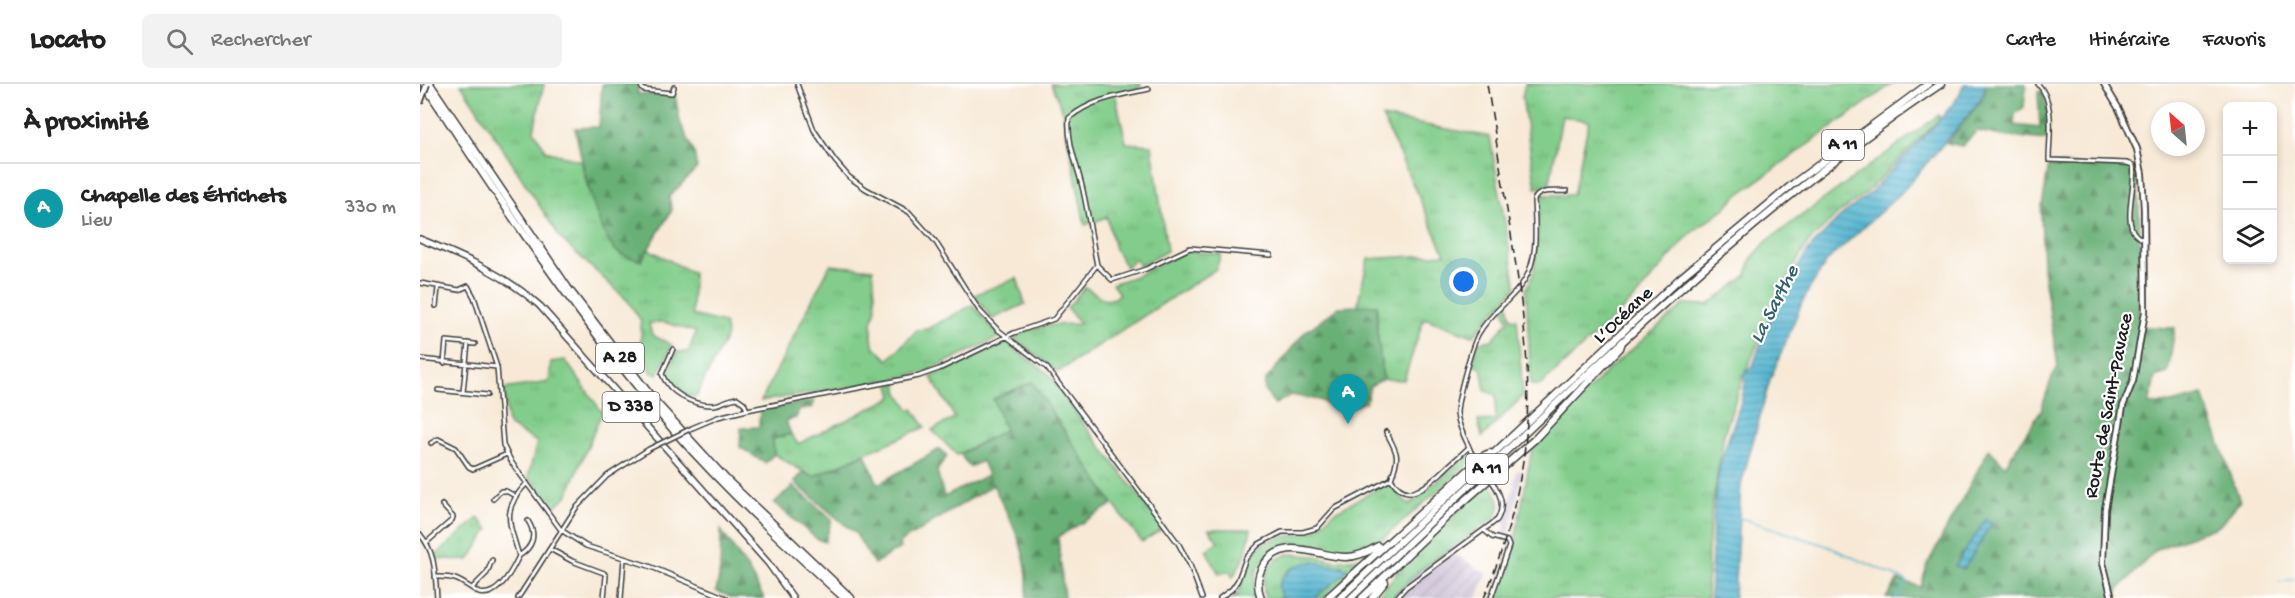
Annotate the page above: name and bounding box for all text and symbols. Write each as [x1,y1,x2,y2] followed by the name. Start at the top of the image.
[142,14,562,68] search box
[30,25,106,58] text: Locato
[163,25,196,58] icon: search
[211,28,311,54] text: Rechercher
[2006,29,2056,54] text: Carte
[2089,29,2170,54] text: Itinéraire
[2203,29,2265,54] text: Favoris
[2151,102,2205,156] north arrow
[2223,102,2277,264] map controls
[2223,102,2277,156] button: +
[24,108,148,139] text: À proximité
[1822,130,1864,160] road number: A 11
[2223,156,2277,210] button: −
[81,184,286,210] text: Chapelle des Étrichets
[38,197,49,220] text: A
[345,197,396,220] text: 330 m
[81,210,112,233] text: Lieu
[2223,210,2277,264] button: layers
[1746,261,1807,348] water label: La Sarthe
[1449,267,1478,296] your location
[1589,282,1659,350] street label: L’Océane
[2081,311,2139,501] street label: Route de Saint-Pavace
[596,343,644,373] road number: A 28
[1328,374,1368,424] pin: A
[602,392,660,422] road number: D 338
[1466,454,1508,484] road number: A 11

